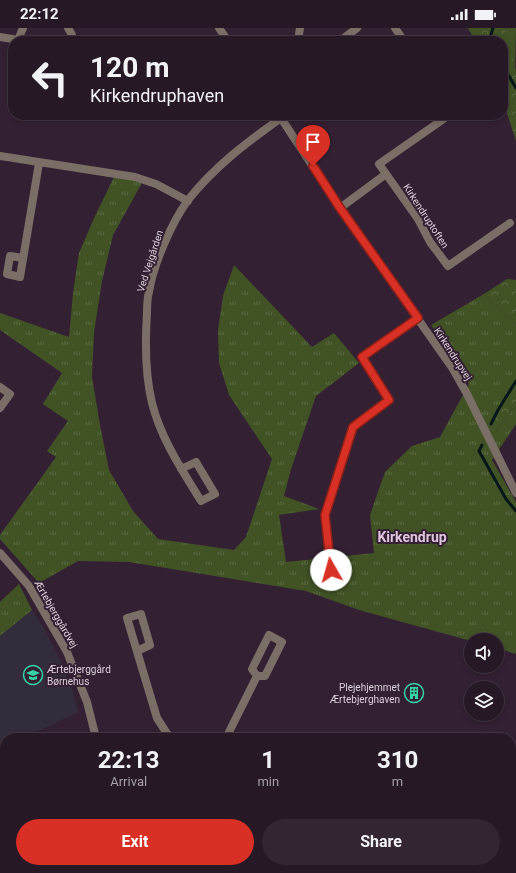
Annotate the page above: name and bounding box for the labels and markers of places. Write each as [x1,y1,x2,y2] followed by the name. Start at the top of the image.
[296,125,330,166] pin
[22,664,44,686] school or university icon: Ærtebjerggård Børnehus
[46,664,111,687] place label: Ærtebjerggård Børnehus
[329,682,400,705] place label: Plejehjemmet Ærtebjerghaven
[403,682,425,704] building icon: Plejehjemmet Ærtebjerghaven

